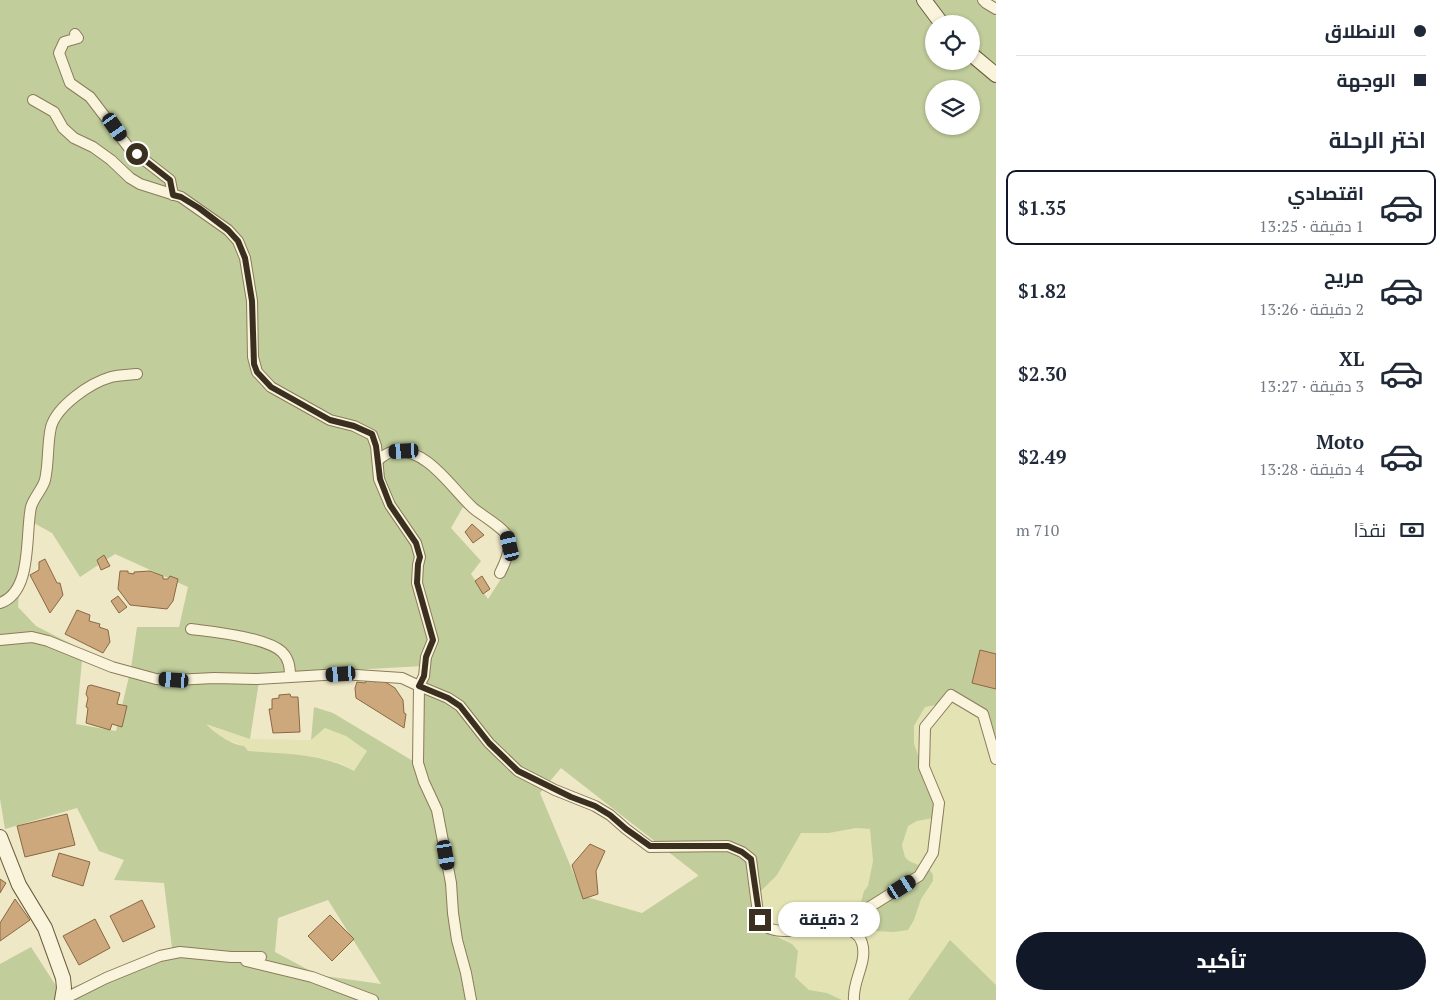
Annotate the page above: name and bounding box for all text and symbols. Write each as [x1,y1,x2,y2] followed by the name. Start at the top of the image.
[925,15,980,135] map controls
[925,15,980,70] button: locate
[1325,18,1396,43] text: الانطلاق
[1336,67,1396,92] text: الوجهة
[925,80,980,135] button: layers
[100,110,129,144] car
[1329,125,1426,154] text: اختر الرحلة
[126,143,148,165] route start
[1288,180,1364,205] text: اقتصادي
[1379,185,1424,230] icon: car
[1018,195,1067,220] text: $1.35
[1259,215,1364,237] text: 1 دقيقة · 13:25
[1324,263,1364,288] text: مريح
[1379,268,1424,313] icon: car
[1018,278,1067,303] text: $1.82
[1259,298,1364,320] text: 2 دقيقة · 13:26
[1339,346,1364,371] text: XL
[1379,351,1424,396] icon: car
[1018,361,1067,386] text: $2.30
[1259,375,1364,397] text: 3 دقيقة · 13:27
[1316,429,1364,454] text: Moto
[1379,434,1424,479] icon: car
[388,443,419,459] car
[1018,444,1067,469] text: $2.49
[1259,458,1364,480] text: 4 دقيقة · 13:28
[1398,516,1426,544] icon: cash
[1354,517,1386,542] text: نقدًا
[1016,519,1059,541] text: 710 m
[499,530,520,562] car
[325,665,356,683] car
[158,671,189,689] car
[436,839,455,871] car
[885,873,918,901] car
[778,902,880,938] callout: 2 دقيقة
[799,908,859,930] text: 2 دقيقة
[749,909,771,931] route end
[1016,932,1426,990] button: تأكيد

